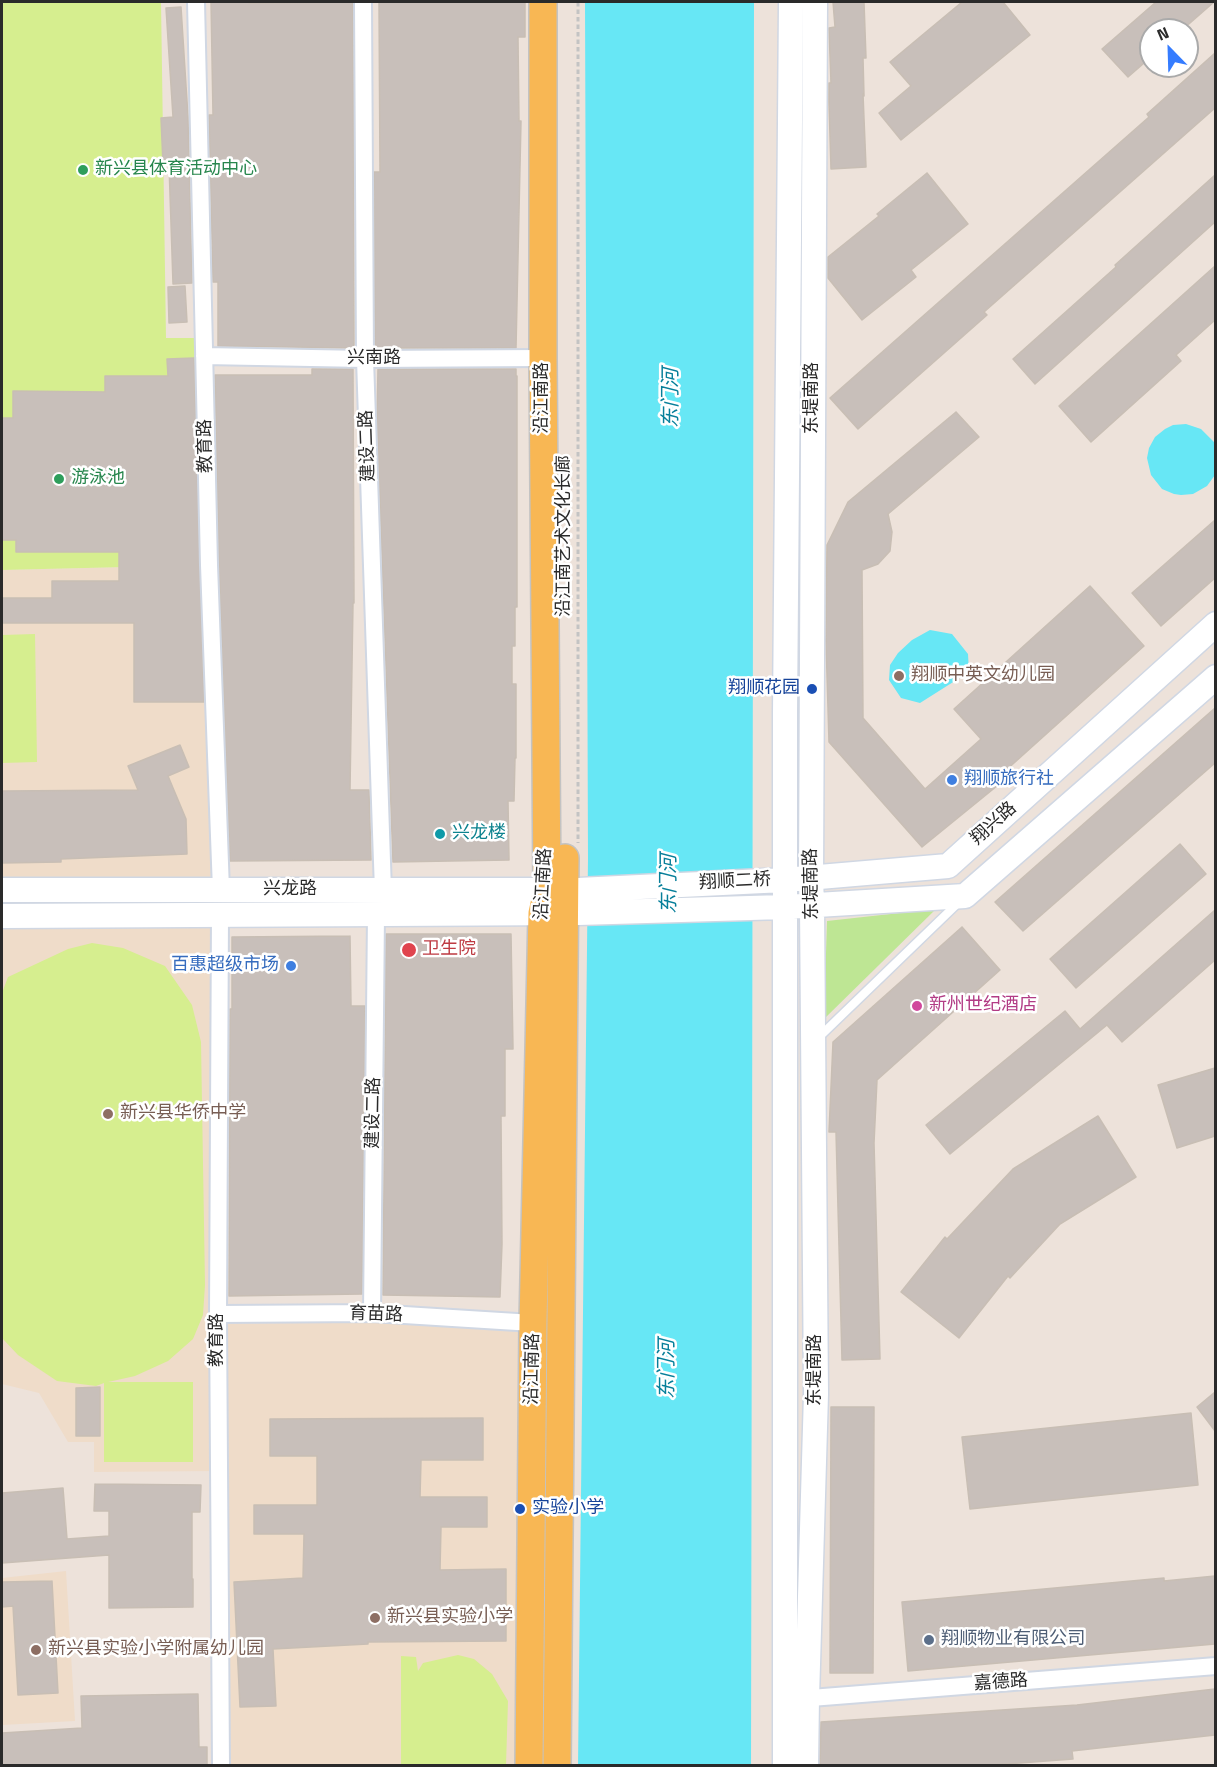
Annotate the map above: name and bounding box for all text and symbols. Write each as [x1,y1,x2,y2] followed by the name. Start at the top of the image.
[1139,18,1199,78] north arrow
[1153,20,1173,46] text: N
[95,159,257,181] place label: 新兴县体育活动中心
[76,163,90,177] marker: 新兴县体育活动中心
[347,348,401,370] street label: 兴南路
[532,362,554,434] street label: 沿江南路
[802,362,824,434] street label: 东堤南路
[660,368,684,428] water label: 东门河
[356,410,380,482] street label: 建设二路
[195,419,217,473] street label: 教育路
[554,455,576,617] street label: 沿江南艺术文化长廊
[71,468,125,490] place label: 游泳池
[52,472,66,486] marker: 游泳池
[911,665,1055,687] place label: 翔顺中英文幼儿园
[892,669,906,683] marker: 翔顺中英文幼儿园
[728,678,800,700] place label: 翔顺花园
[805,682,819,696] marker: 翔顺花园
[964,769,1054,791] place label: 翔顺旅行社
[945,773,959,787] marker: 翔顺旅行社
[967,798,1021,850] street label: 翔兴路
[452,823,506,845] place label: 兴龙楼
[433,827,447,841] marker: 兴龙楼
[531,847,557,921] street label: 沿江南路
[801,848,823,920] street label: 东堤南路
[658,854,682,914] water label: 东门河
[698,869,772,895] street label: 翔顺二桥
[263,879,317,901] street label: 兴龙路
[422,939,476,961] place label: 卫生院
[400,941,418,959] marker: 卫生院
[171,955,279,977] place label: 百惠超级市场
[284,959,298,973] marker: 百惠超级市场
[929,995,1037,1017] place label: 新州世纪酒店
[910,999,924,1013] marker: 新州世纪酒店
[363,1077,385,1149] street label: 建设二路
[120,1103,246,1125] place label: 新兴县华侨中学
[101,1107,115,1121] marker: 新兴县华侨中学
[349,1303,403,1327] street label: 育苗路
[207,1313,229,1367] street label: 教育路
[522,1333,544,1405] street label: 沿江南路
[805,1334,827,1406] street label: 东堤南路
[656,1339,680,1399] water label: 东门河
[532,1498,604,1520] place label: 实验小学
[513,1502,527,1516] marker: 实验小学
[387,1607,513,1629] place label: 新兴县实验小学
[368,1611,382,1625] marker: 新兴县实验小学
[941,1629,1085,1651] place label: 翔顺物业有限公司
[922,1633,936,1647] marker: 翔顺物业有限公司
[48,1639,264,1661] place label: 新兴县实验小学附属幼儿园
[29,1643,43,1657] marker: 新兴县实验小学附属幼儿园
[973,1670,1029,1696] street label: 嘉德路

